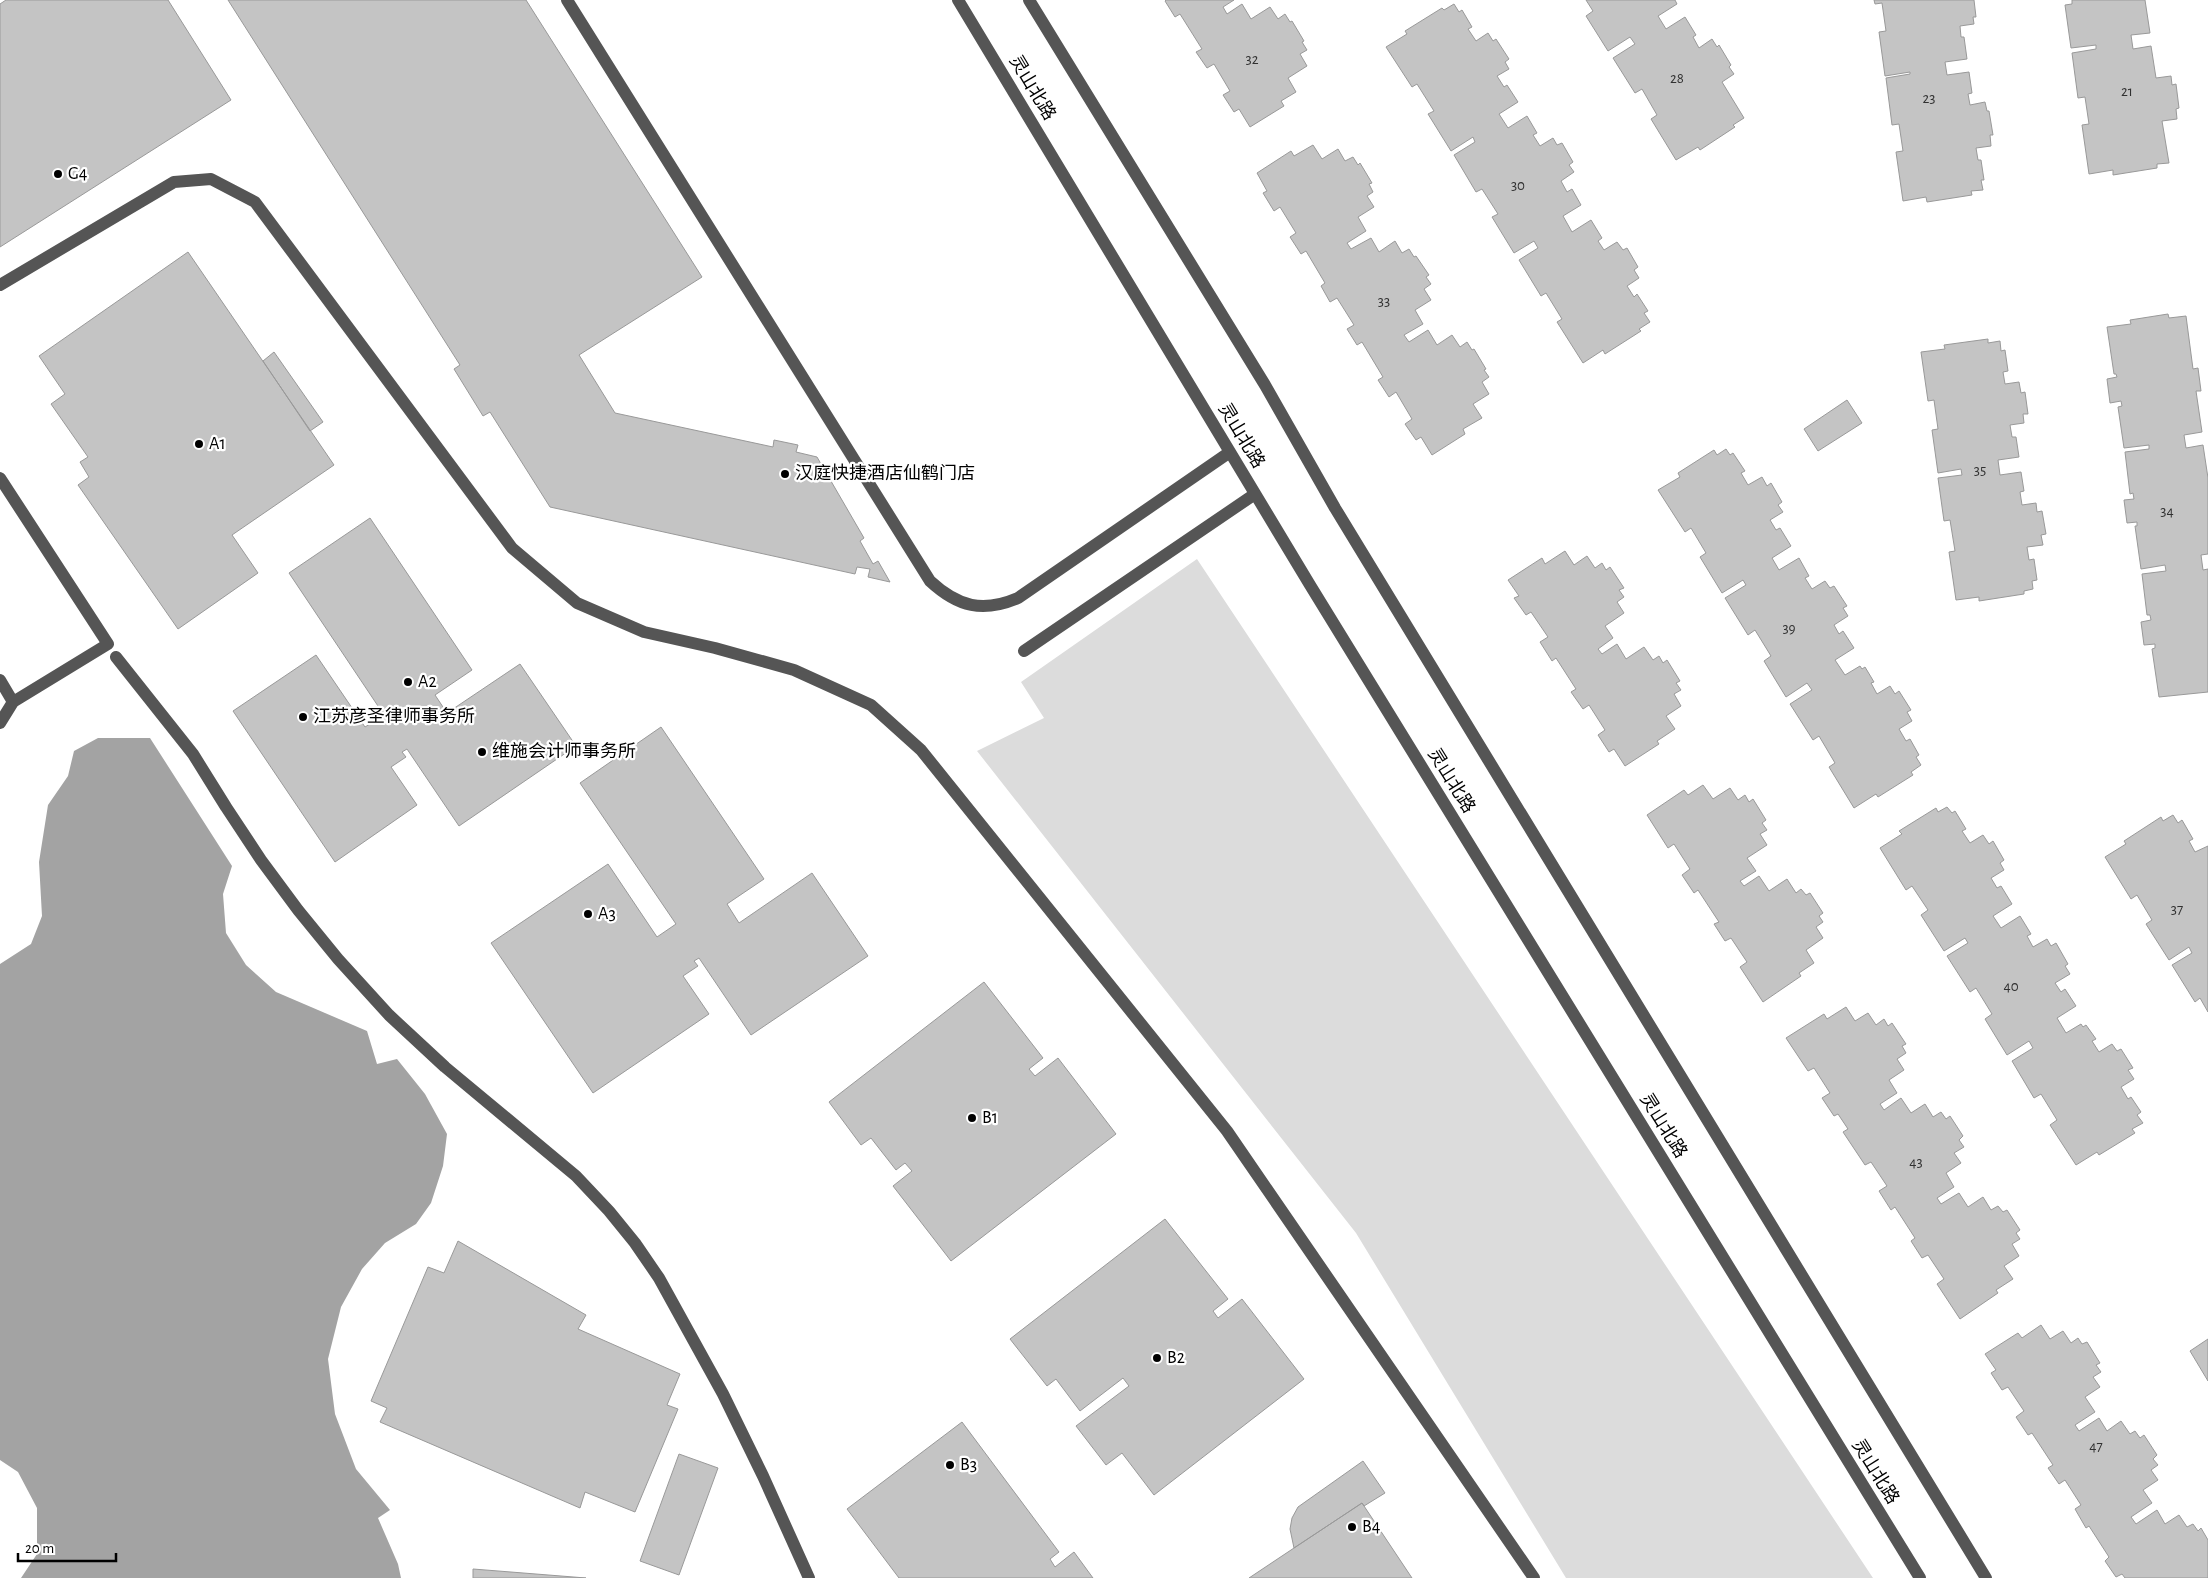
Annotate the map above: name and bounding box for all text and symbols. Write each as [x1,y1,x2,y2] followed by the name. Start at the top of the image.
[1006,51,1060,123] street label: 灵山北路
[1245,52,1259,67] house number: 32
[1670,71,1684,86] house number: 28
[2121,84,2133,99] house number: 21
[1922,91,1936,106] house number: 23
[68,165,88,183] place label: G4
[52,168,64,180] marker: G4
[1511,178,1525,193] house number: 30
[1378,294,1390,309] house number: 33
[1215,399,1269,471] street label: 灵山北路
[209,435,226,453] place label: A1
[193,438,205,450] marker: A1
[795,463,975,483] place label: 汉庭快捷酒店仙鹤门店
[1974,463,1986,478] house number: 35
[779,468,791,480] marker: 汉庭快捷酒店仙鹤门店
[2160,504,2174,519] house number: 34
[1782,621,1796,636] house number: 39
[418,673,437,691] place label: A2
[402,676,414,688] marker: A2
[313,706,475,726] place label: 江苏彦圣律师事务所
[297,711,309,723] marker: 江苏彦圣律师事务所
[492,741,636,761] place label: 维施会计师事务所
[1424,745,1479,816] street label: 灵山北路
[476,746,488,758] marker: 维施会计师事务所
[2171,902,2183,917] house number: 37
[598,905,616,923] place label: A3
[582,908,594,920] marker: A3
[2003,979,2019,994] house number: 40
[1636,1090,1691,1161] street label: 灵山北路
[982,1109,998,1127] place label: B1
[966,1112,978,1124] marker: B1
[1909,1155,1923,1170] house number: 43
[1167,1349,1185,1367] place label: B2
[1151,1352,1163,1364] marker: B2
[1848,1436,1903,1507] street label: 灵山北路
[2089,1439,2103,1454] house number: 47
[960,1456,977,1474] place label: B3
[944,1459,956,1471] marker: B3
[1362,1518,1381,1536] place label: B4
[1346,1521,1358,1533] marker: B4
[18,1530,115,1562] scale bar
[25,1541,54,1556] text: 20 m

